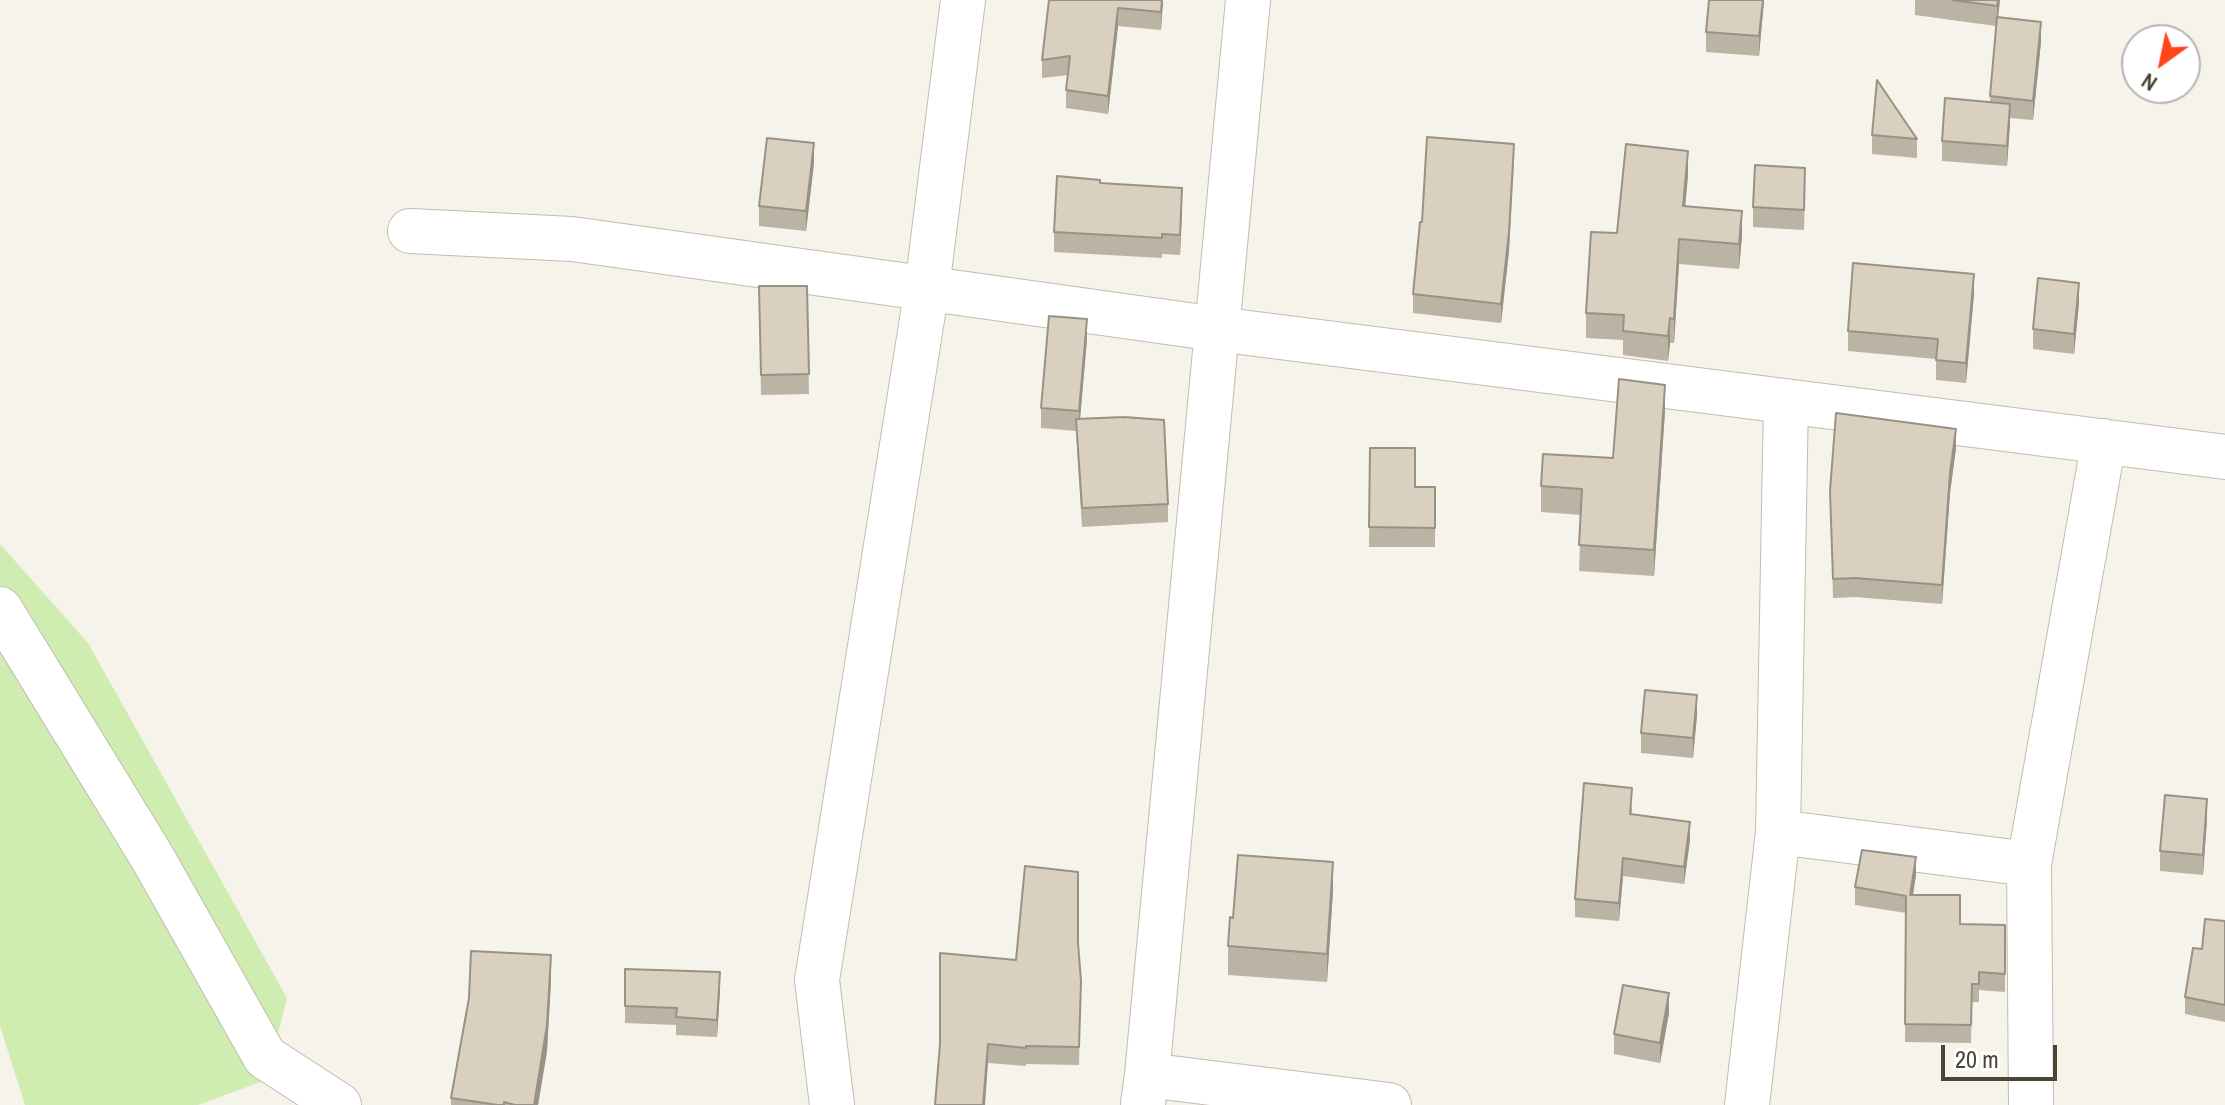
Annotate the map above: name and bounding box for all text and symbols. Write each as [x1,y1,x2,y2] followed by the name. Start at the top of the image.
[2121,24,2201,104] north arrow
[2135,66,2163,99] text: N
[1945,1029,2061,1079] scale bar
[1955,1043,1999,1075] text: 20 m

